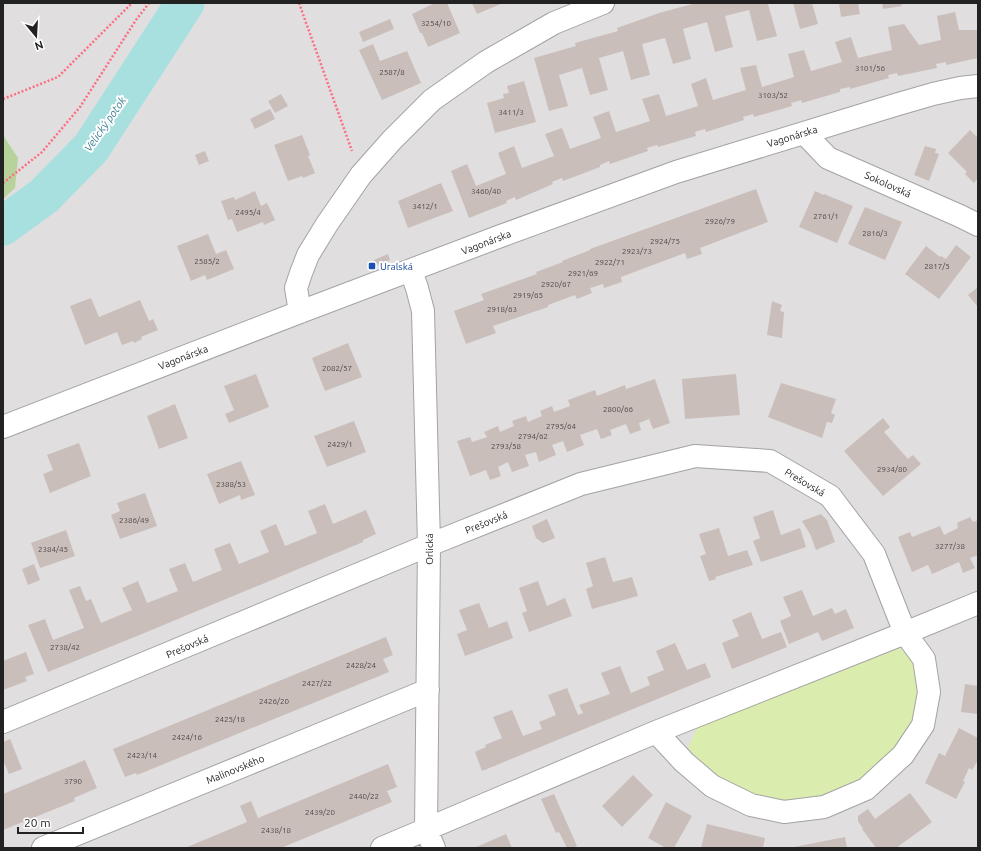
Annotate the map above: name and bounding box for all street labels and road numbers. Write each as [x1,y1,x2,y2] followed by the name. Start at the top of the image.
[766,124,819,149] street label: Vagonárska
[863,169,913,200] street label: Sokolovská
[460,228,512,257] street label: Vagonárska
[157,343,209,372] street label: Vagonárska
[783,466,827,499] street label: Prešovská
[463,509,509,536] street label: Prešovská
[424,533,435,565] street label: Orlická
[164,633,210,660] street label: Prešovská
[205,753,266,786] street label: Malinovského

